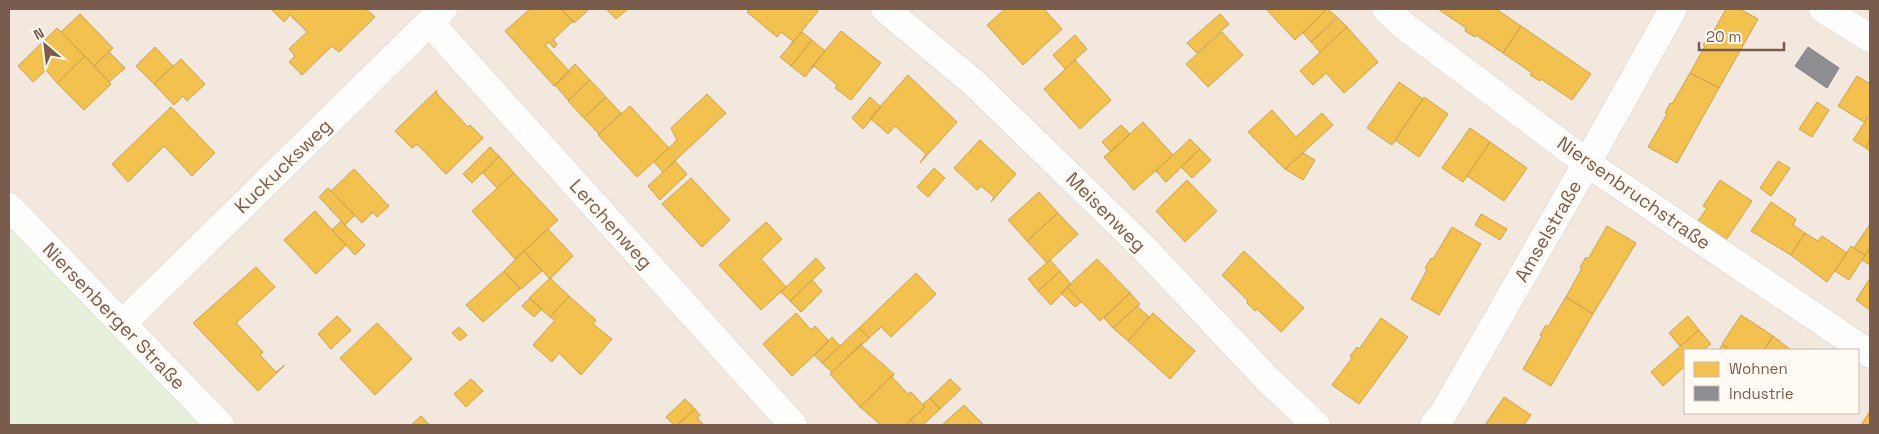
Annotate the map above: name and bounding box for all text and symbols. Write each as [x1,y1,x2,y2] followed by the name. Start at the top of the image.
[20,20,70,70] north arrow
[1699,20,1784,52] scale bar
[31,23,47,44] text: N
[1706,27,1741,46] text: 20 m
[229,113,337,219] street label: Kuckucksweg
[1552,131,1716,255] street label: Niersenbruchstraße
[1061,167,1151,257] street label: Meisenweg
[564,174,658,274] street label: Lerchenweg
[1509,176,1587,286] street label: Amselstraße
[37,237,191,395] street label: Niersenberger Straße
[1684,349,1859,414] legend
[1729,359,1788,378] text: Wohnen
[1729,384,1794,403] text: Industrie

